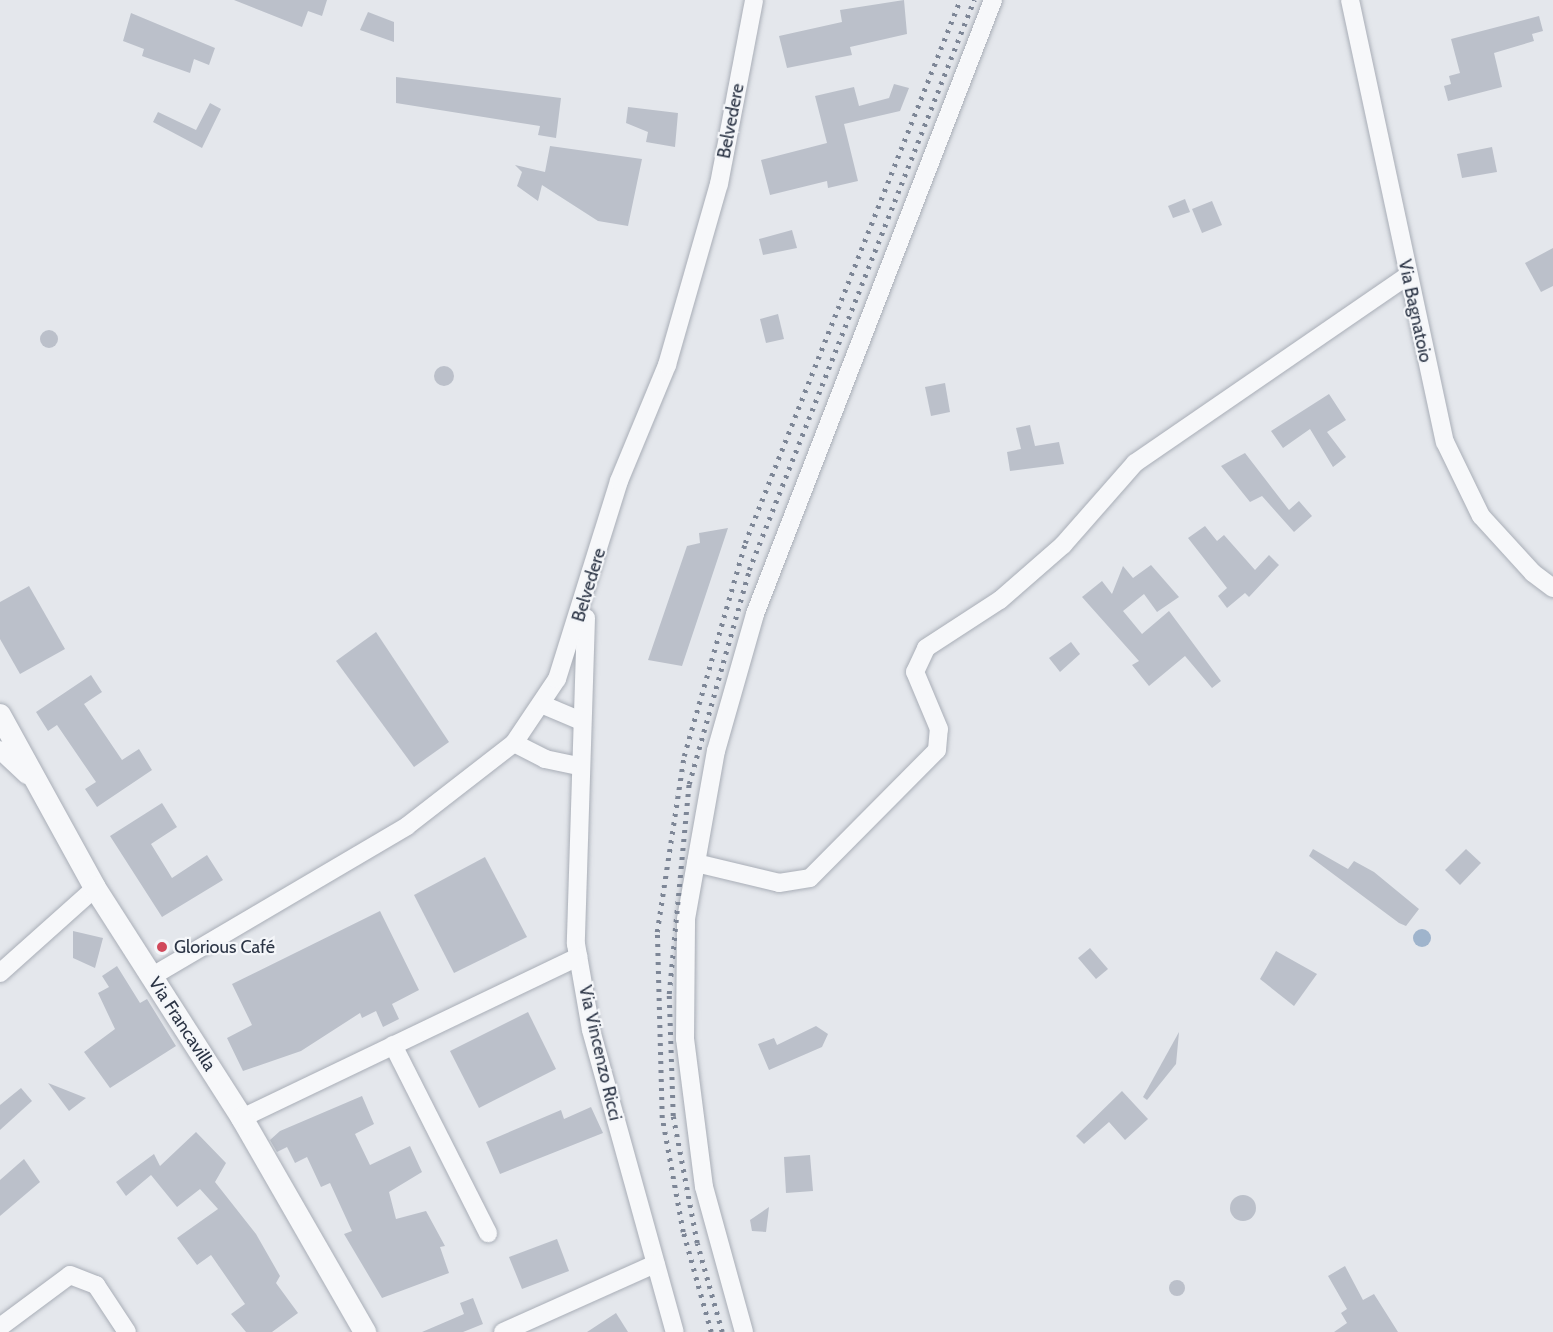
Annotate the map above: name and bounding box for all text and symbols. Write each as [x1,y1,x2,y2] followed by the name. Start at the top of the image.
[713,82,749,160] street label: Belvedere
[1394,258,1436,364] street label: Via Bagnatoio
[568,546,610,624] street label: Belvedere
[174,936,275,958] place label: Glorious Café
[155,940,169,954] marker: Glorious Café
[144,973,220,1075] street label: Via Francavilla
[574,983,626,1123] street label: Via Vincenzo Ricci

